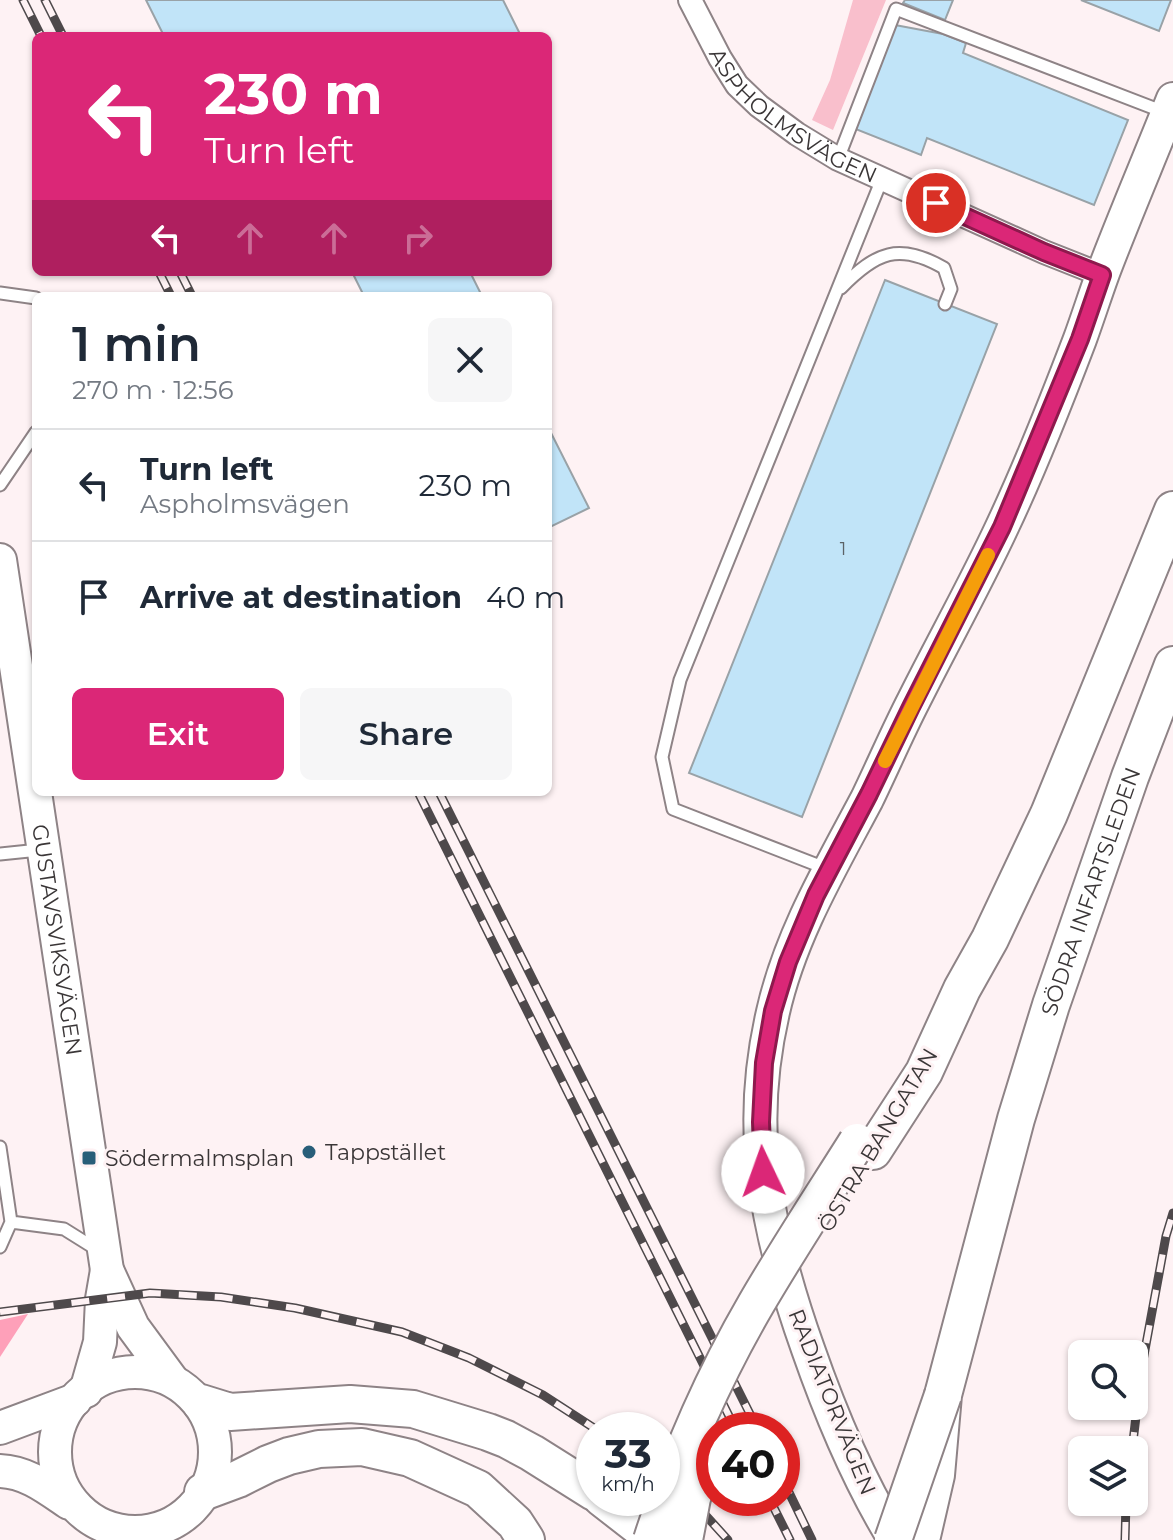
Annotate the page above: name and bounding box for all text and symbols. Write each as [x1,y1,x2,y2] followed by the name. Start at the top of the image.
[704,43,881,188] street label: ASPHOLMSVÄGEN
[204,60,383,128] text: 230 m
[72,64,176,168] icon: left
[204,128,355,172] text: Turn left
[902,169,970,237] pin
[914,181,958,225] icon: arrive
[144,216,188,260] icon: left
[228,216,272,260] icon: ahead
[312,216,356,260] icon: ahead
[396,216,440,260] icon: right
[72,315,201,373] text: 1 min
[428,318,512,402] button: close
[72,374,234,406] text: 270 m · 12:56
[140,451,273,488] text: Turn left
[72,463,116,507] icon: left
[418,467,512,504] text: 230 m
[140,488,350,520] text: Aspholmsvägen
[840,538,846,560] house number: 1
[72,575,116,619] icon: arrive
[140,579,462,616] text: Arrive at destination
[486,579,565,616] text: 40 m
[72,688,284,780] button: Exit
[300,688,512,780] button: Share
[1035,763,1146,1019] street label: SÖDRA INFARTSLEDEN
[26,822,88,1057] street label: GUSTAVSVIKSVÄGEN
[812,1043,944,1237] street label: ÖSTRA BANGATAN
[721,1130,805,1214] position arrow
[325,1139,446,1166] place label: Tappstället
[300,1143,318,1161] marker: Tappstället
[105,1145,294,1172] place label: Södermalmsplan
[80,1149,98,1167] marker: Södermalmsplan
[782,1305,882,1499] street label: RADIATORVÄGEN
[1068,1340,1148,1516] map controls
[1068,1340,1148,1420] button: search
[696,1412,800,1516] speed limit sign: 40
[604,1429,652,1478] text: 33
[1068,1436,1148,1516] button: layers
[601,1472,655,1496] text: km/h

